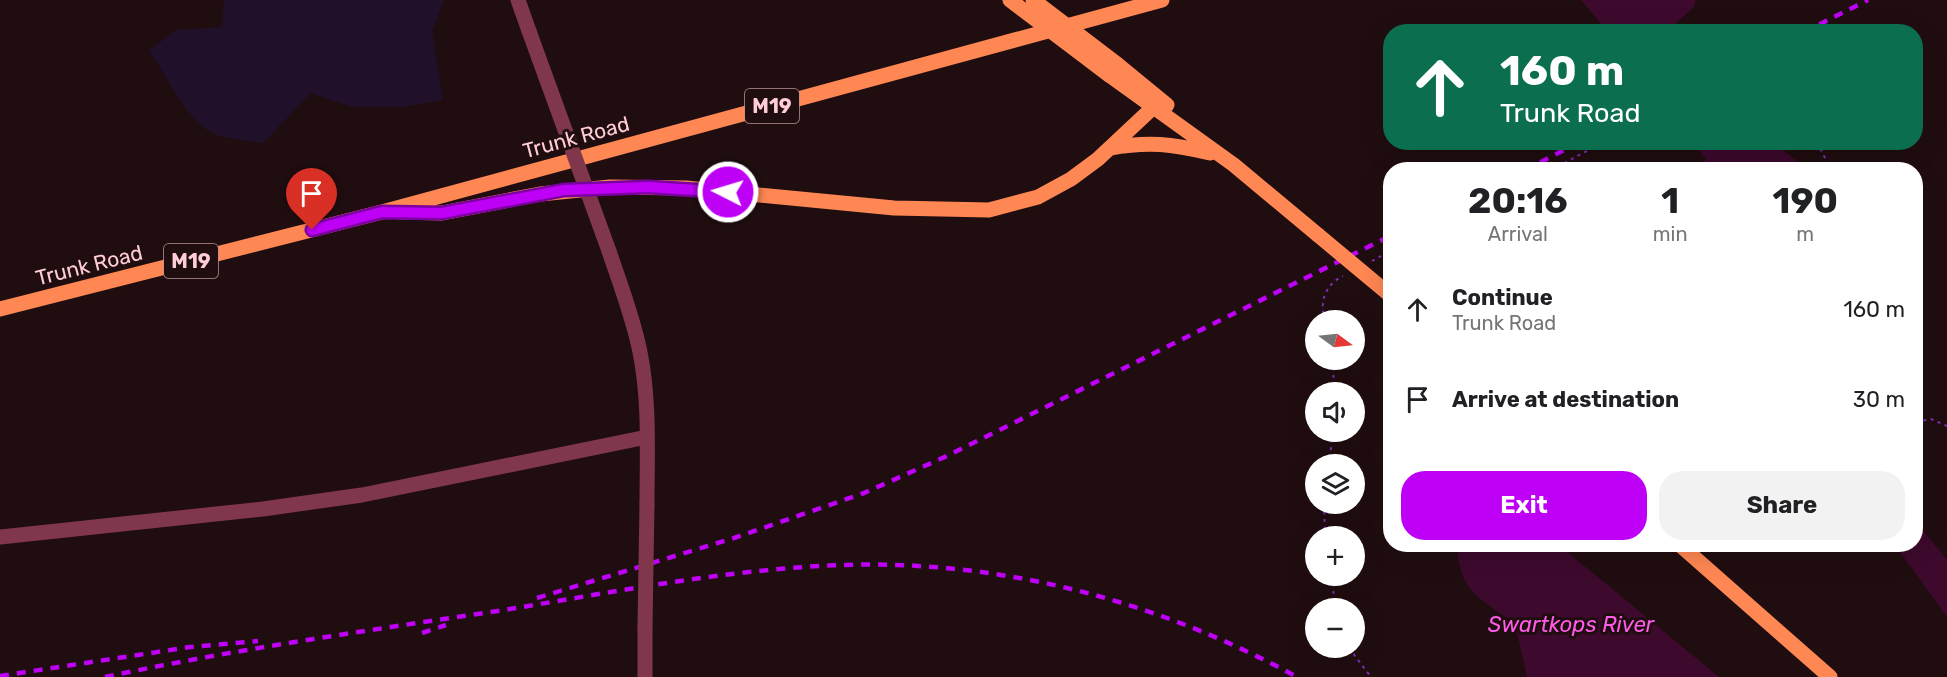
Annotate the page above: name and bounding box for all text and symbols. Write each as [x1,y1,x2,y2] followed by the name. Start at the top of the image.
[1500,46,1624,96] text: 160 m
[1401,48,1479,126] icon: ahead
[745,89,799,123] road number: M19
[1500,97,1641,129] text: Trunk Road
[520,111,632,163] street label: Trunk Road
[696,160,760,224] position arrow
[286,168,337,230] pin
[295,177,328,210] icon: arrive
[1468,179,1568,222] text: 20:16
[1661,179,1679,222] text: 1
[1773,179,1838,222] text: 190
[1488,222,1548,246] text: Arrival
[1653,222,1688,246] text: min
[1796,222,1814,246] text: m
[33,240,145,290] street label: Trunk Road
[164,244,218,278] road number: M19
[1452,284,1553,311] text: Continue
[1401,293,1434,326] icon: ahead
[1843,296,1905,323] text: 160 m
[1305,310,1365,370] north arrow
[1305,310,1365,658] map controls
[1452,311,1556,335] text: Trunk Road
[1305,382,1365,442] button: sound
[1401,383,1434,416] icon: arrive
[1452,386,1679,413] text: Arrive at destination
[1853,386,1905,413] text: 30 m
[1305,454,1365,514] button: layers
[1401,471,1647,540] button: Exit
[1659,471,1905,540] button: Share
[1305,526,1365,586] button: +
[1305,598,1365,658] button: −
[1488,611,1656,638] water label: Swartkops River

